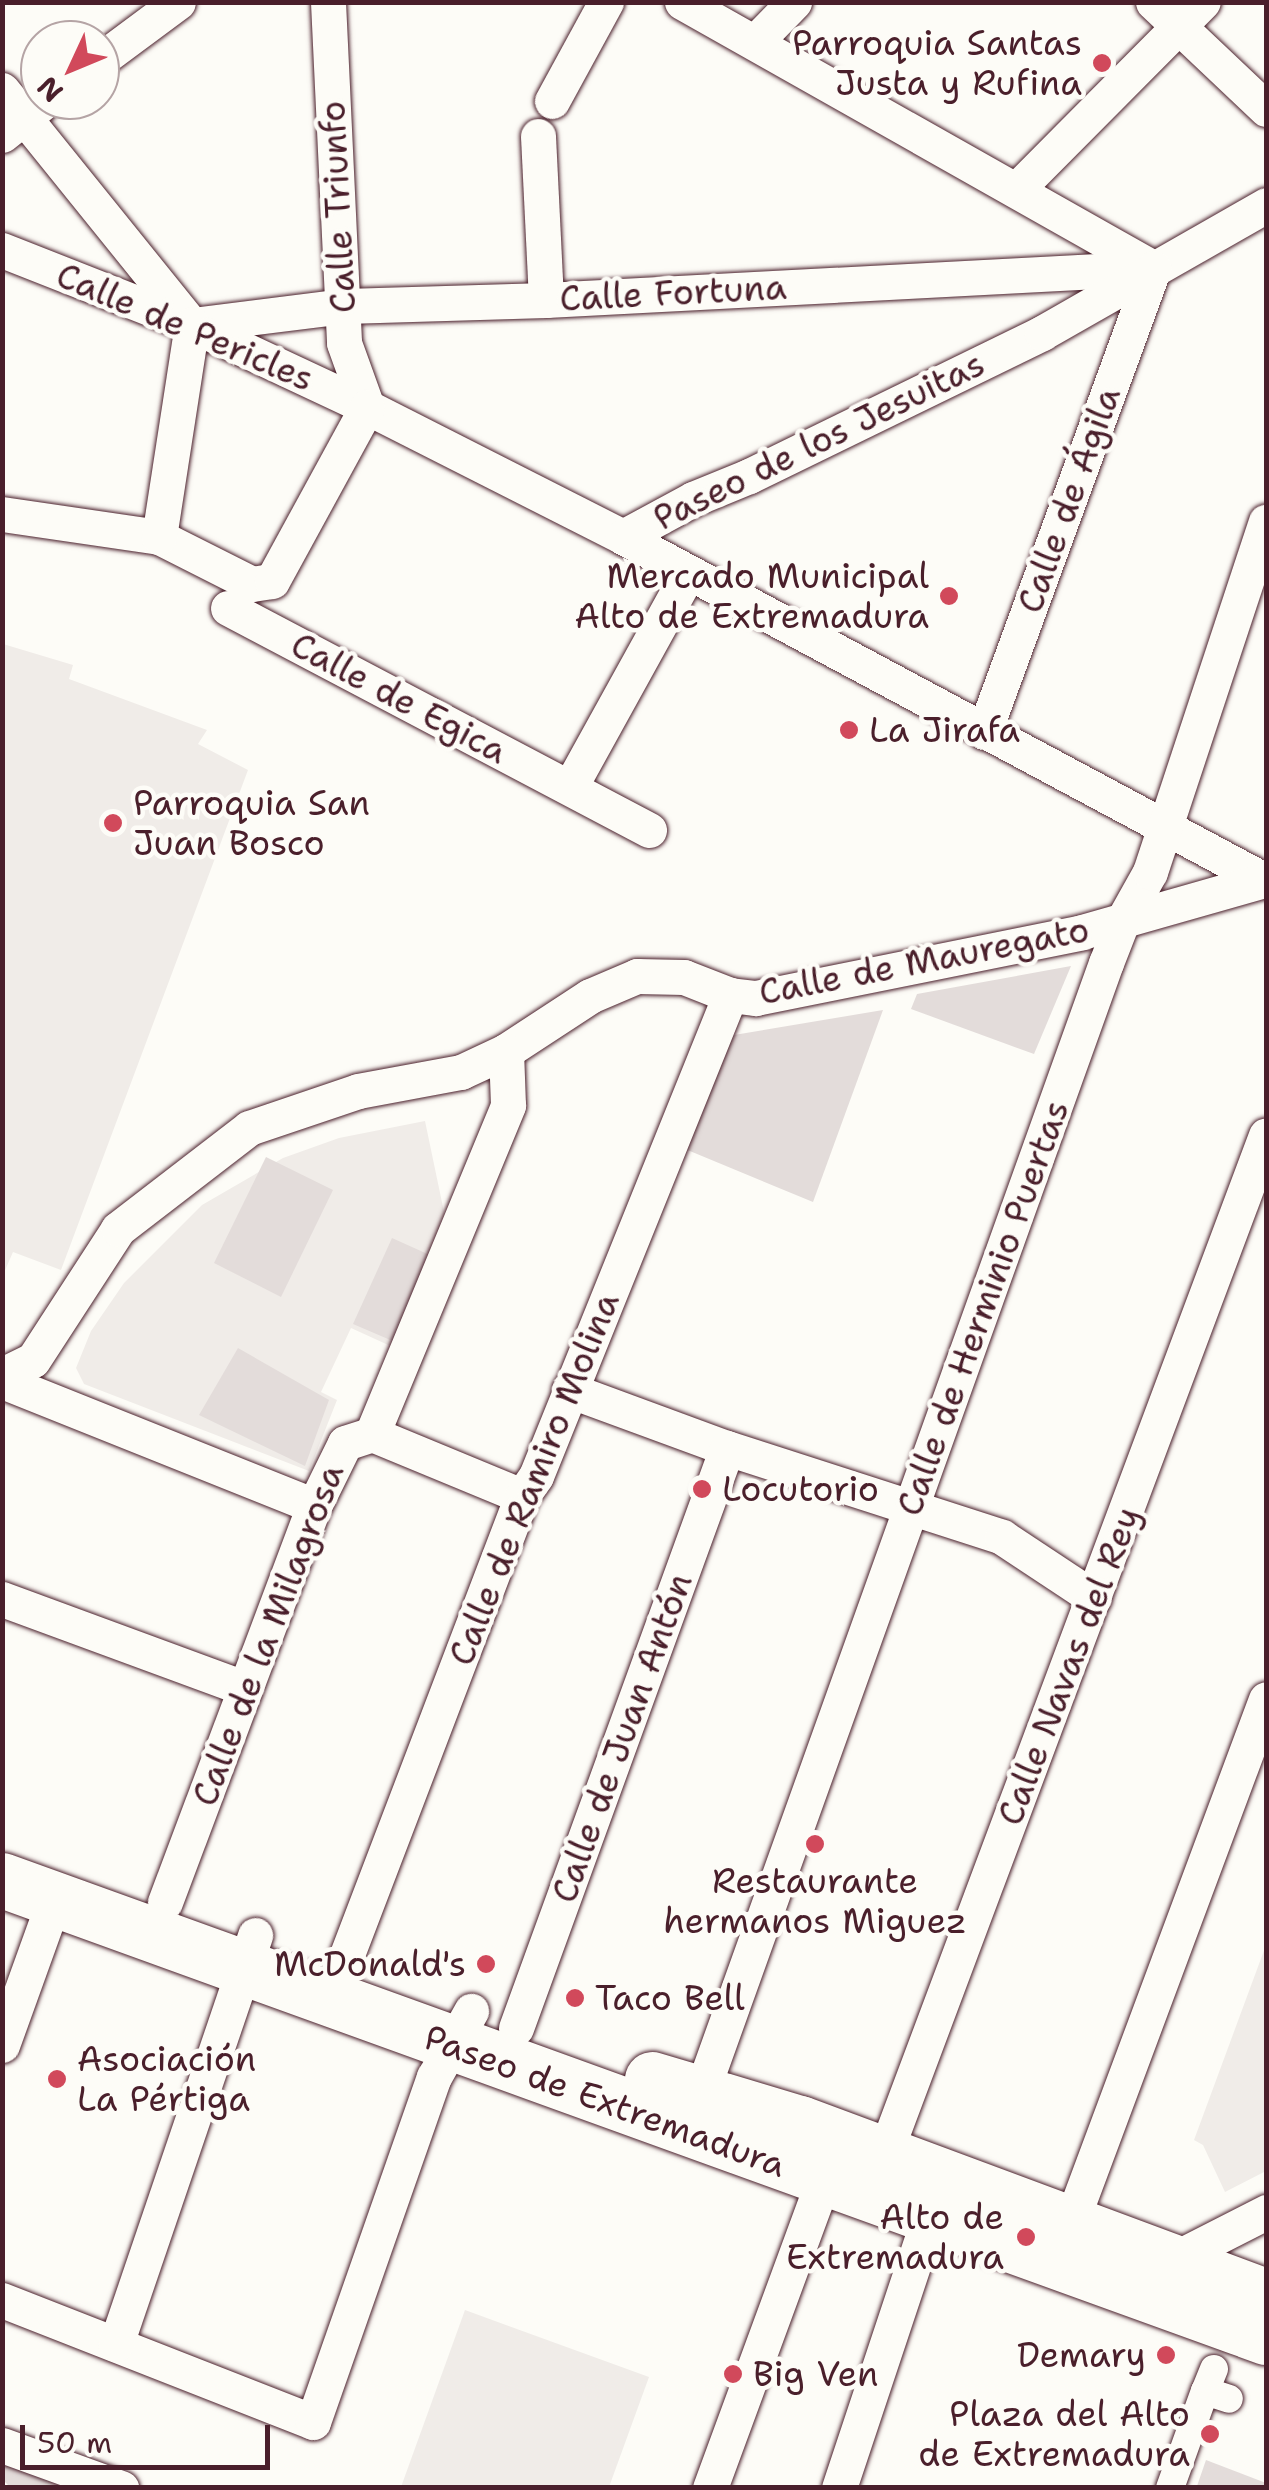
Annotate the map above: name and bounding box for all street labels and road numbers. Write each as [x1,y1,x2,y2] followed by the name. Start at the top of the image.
[311,100,365,314] street label: Calle Triunfo
[50,254,320,400] street label: Calle de Pericles
[558,266,788,320] street label: Calle Fortuna
[647,343,991,539] street label: Paseo de los Jesuitas
[1009,381,1129,619] street label: Calle de Ágila
[284,623,514,773] street label: Calle de Egica
[755,908,1093,1014] street label: Calle de Mauregato
[888,1095,1078,1521] street label: Calle de Herminio Puertas
[440,1287,628,1671] street label: Calle de Ramiro Molina
[183,1458,353,1812] street label: Calle de la Milagrosa
[989,1501,1149,1831] street label: Calle Navas del Rey
[543,1568,701,1908] street label: Calle de Juan Antón
[419,2016,791,2186] street label: Paseo de Extremadura

